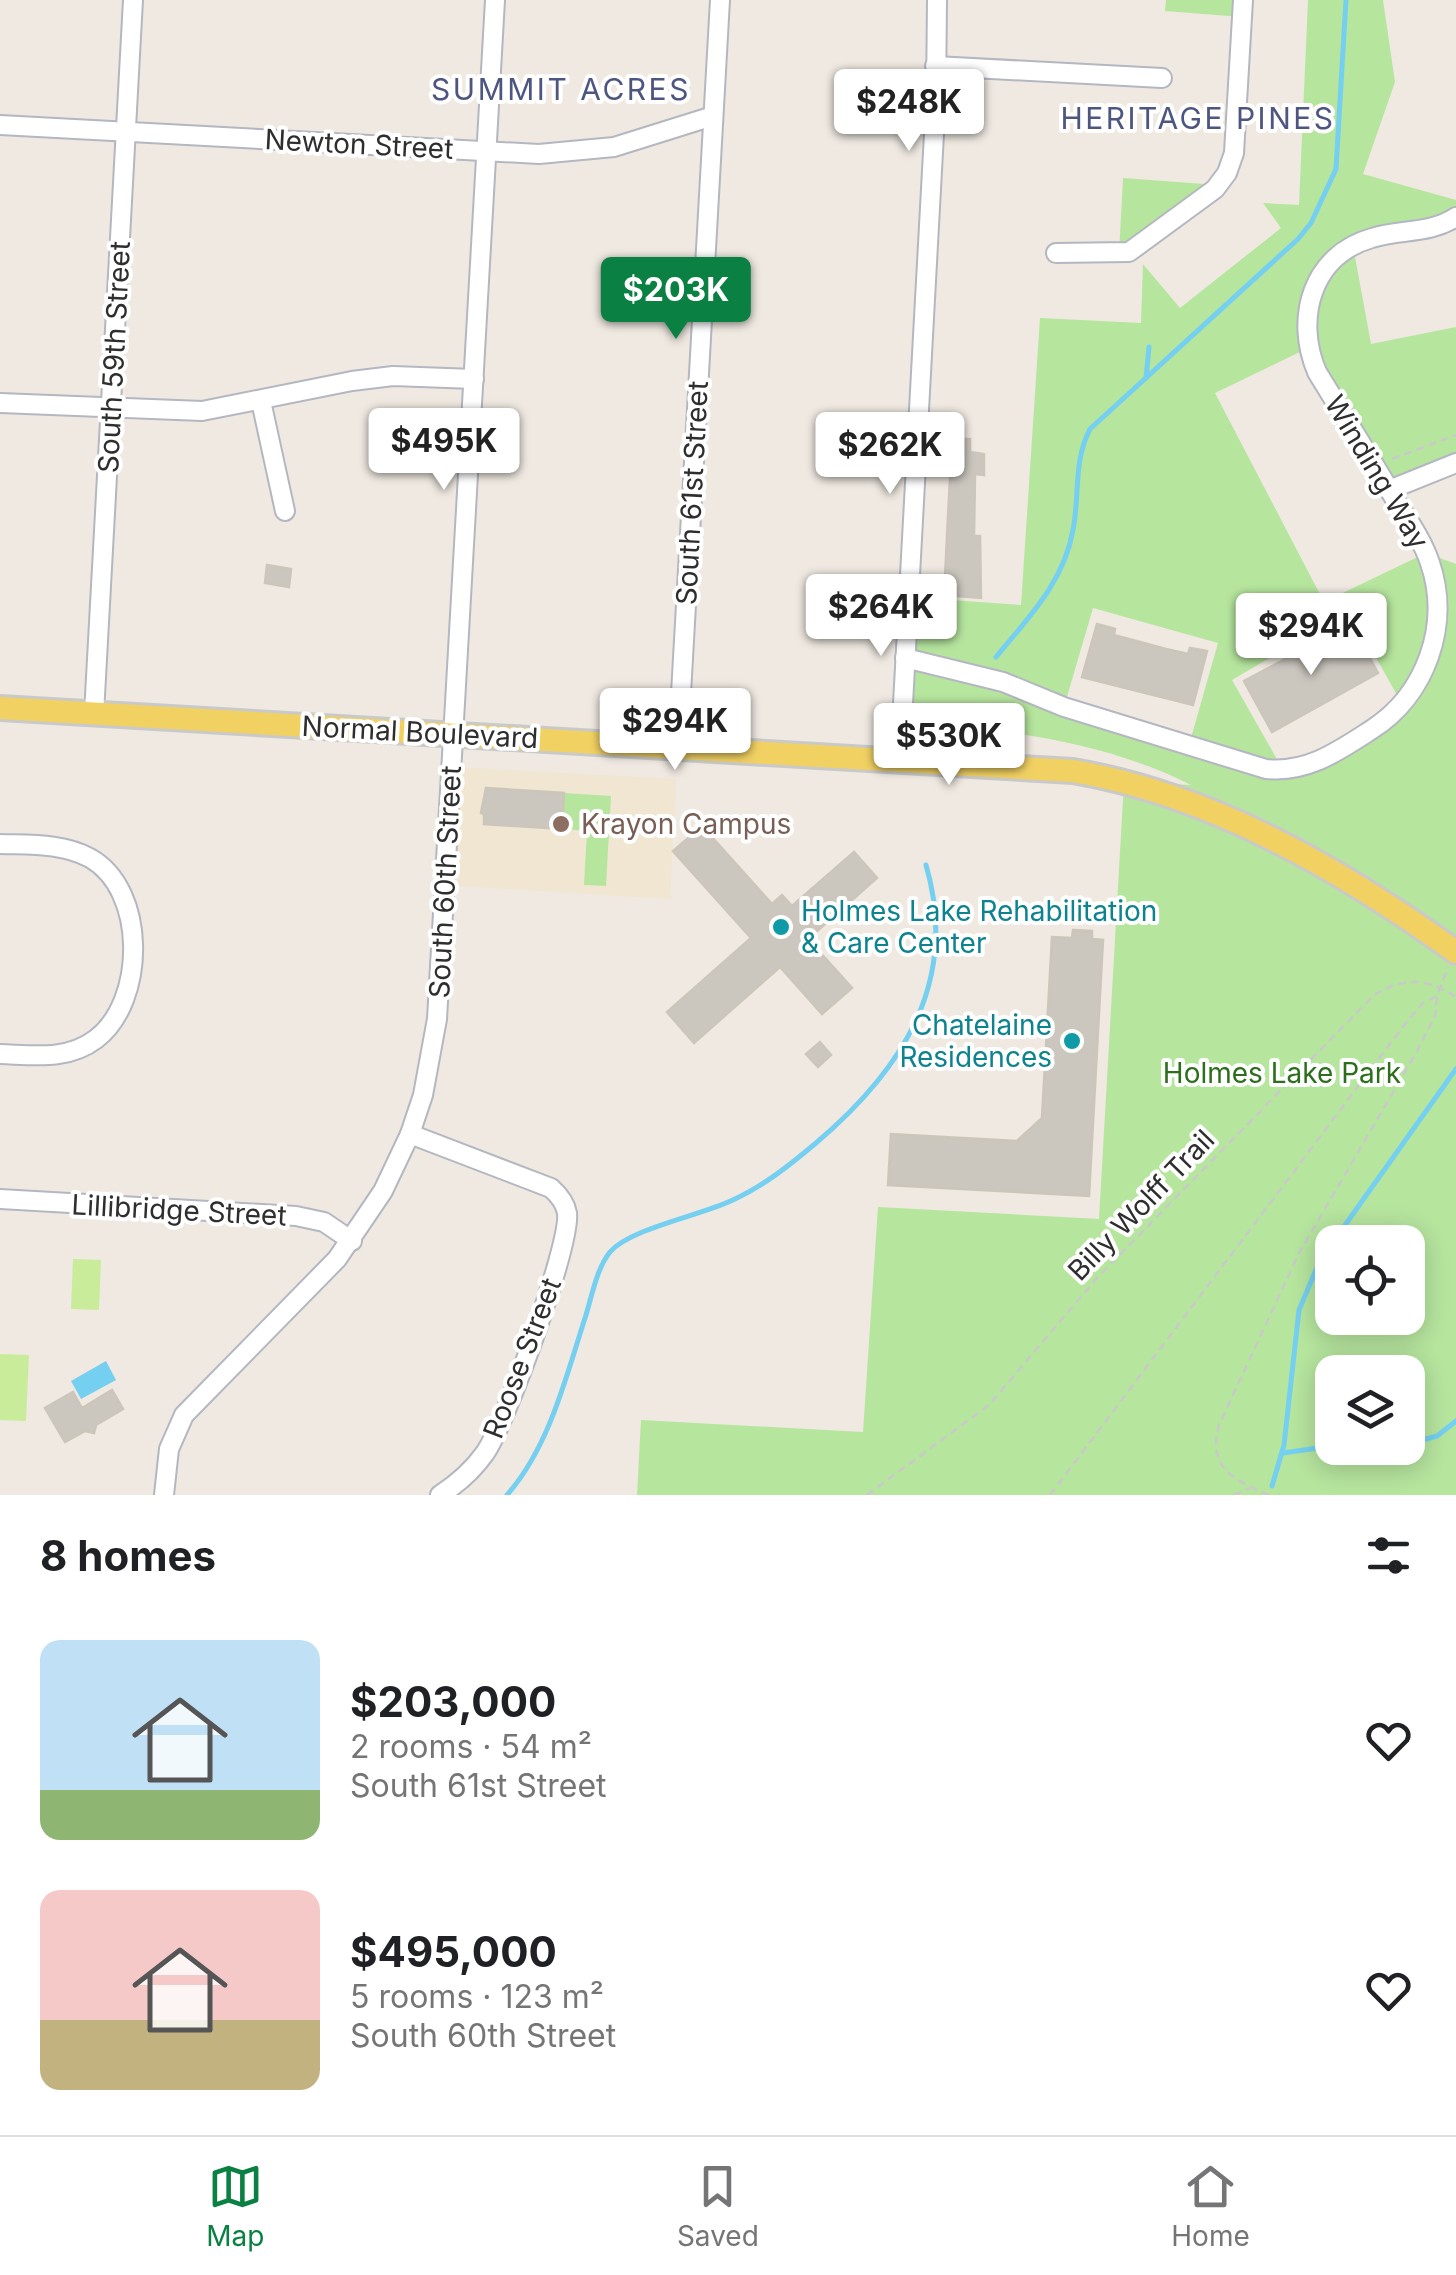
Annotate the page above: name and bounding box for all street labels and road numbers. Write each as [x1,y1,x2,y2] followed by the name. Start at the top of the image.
[264,122,454,166] street label: Newton Street
[91,240,137,474] street label: South 59th Street
[669,380,715,606] street label: South 61st Street
[1318,389,1436,555] street label: Winding Way
[301,709,539,755] street label: Normal Boulevard
[422,765,468,999] street label: South 60th Street
[1061,1123,1221,1287] street label: Billy Wolff Trail
[71,1187,287,1233] street label: Lillibridge Street
[476,1273,568,1443] street label: Roose Street

